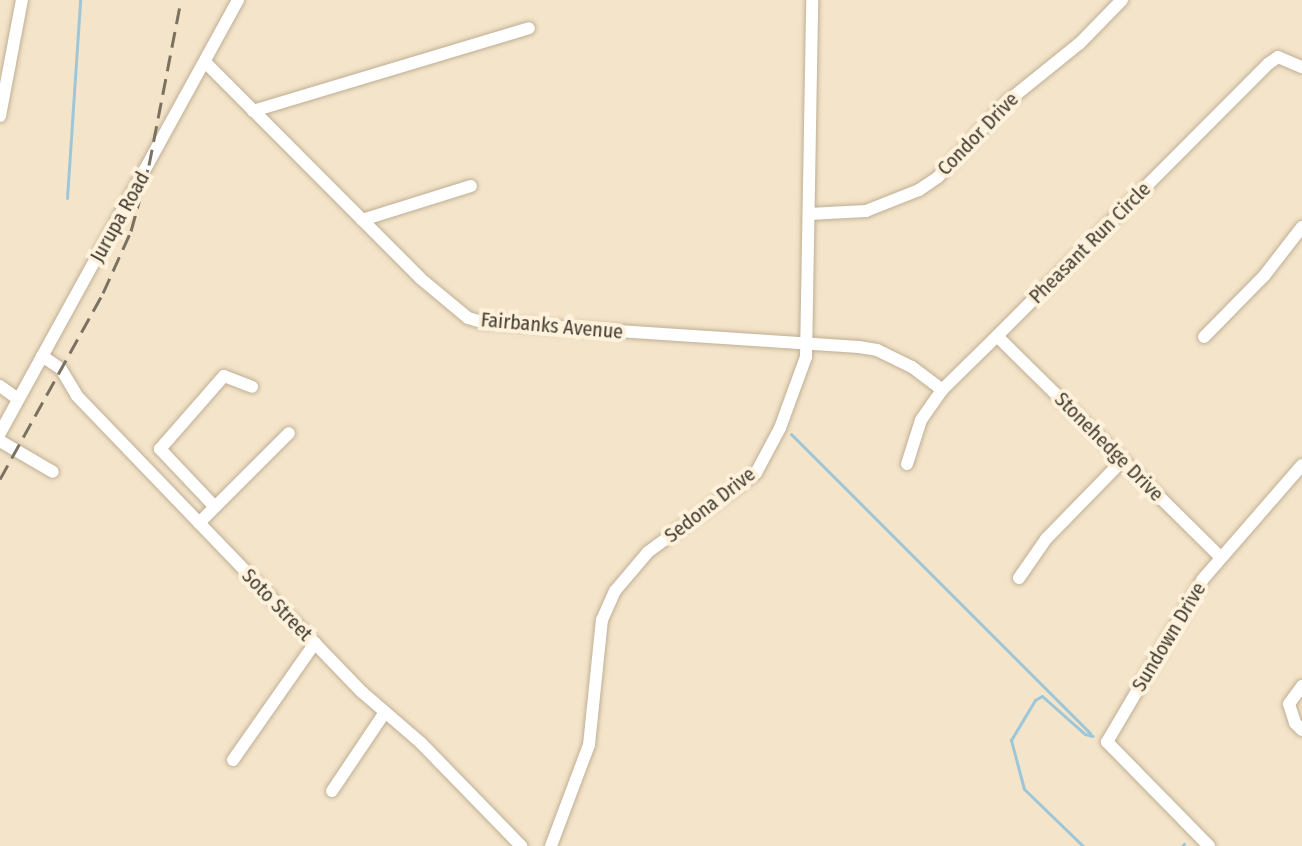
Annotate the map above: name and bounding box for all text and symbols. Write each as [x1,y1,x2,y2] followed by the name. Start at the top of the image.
[933,88,1023,180] street label: Condor Drive
[85,168,155,266] street label: Jurupa Road
[1024,177,1156,309] street label: Pheasant Run Circle
[480,308,624,344] street label: Fairbanks Avenue
[1050,388,1168,506] street label: Stonehedge Drive
[660,462,760,548] street label: Sedona Drive
[237,564,317,646] street label: Soto Street
[1127,578,1211,696] street label: Sundown Drive

